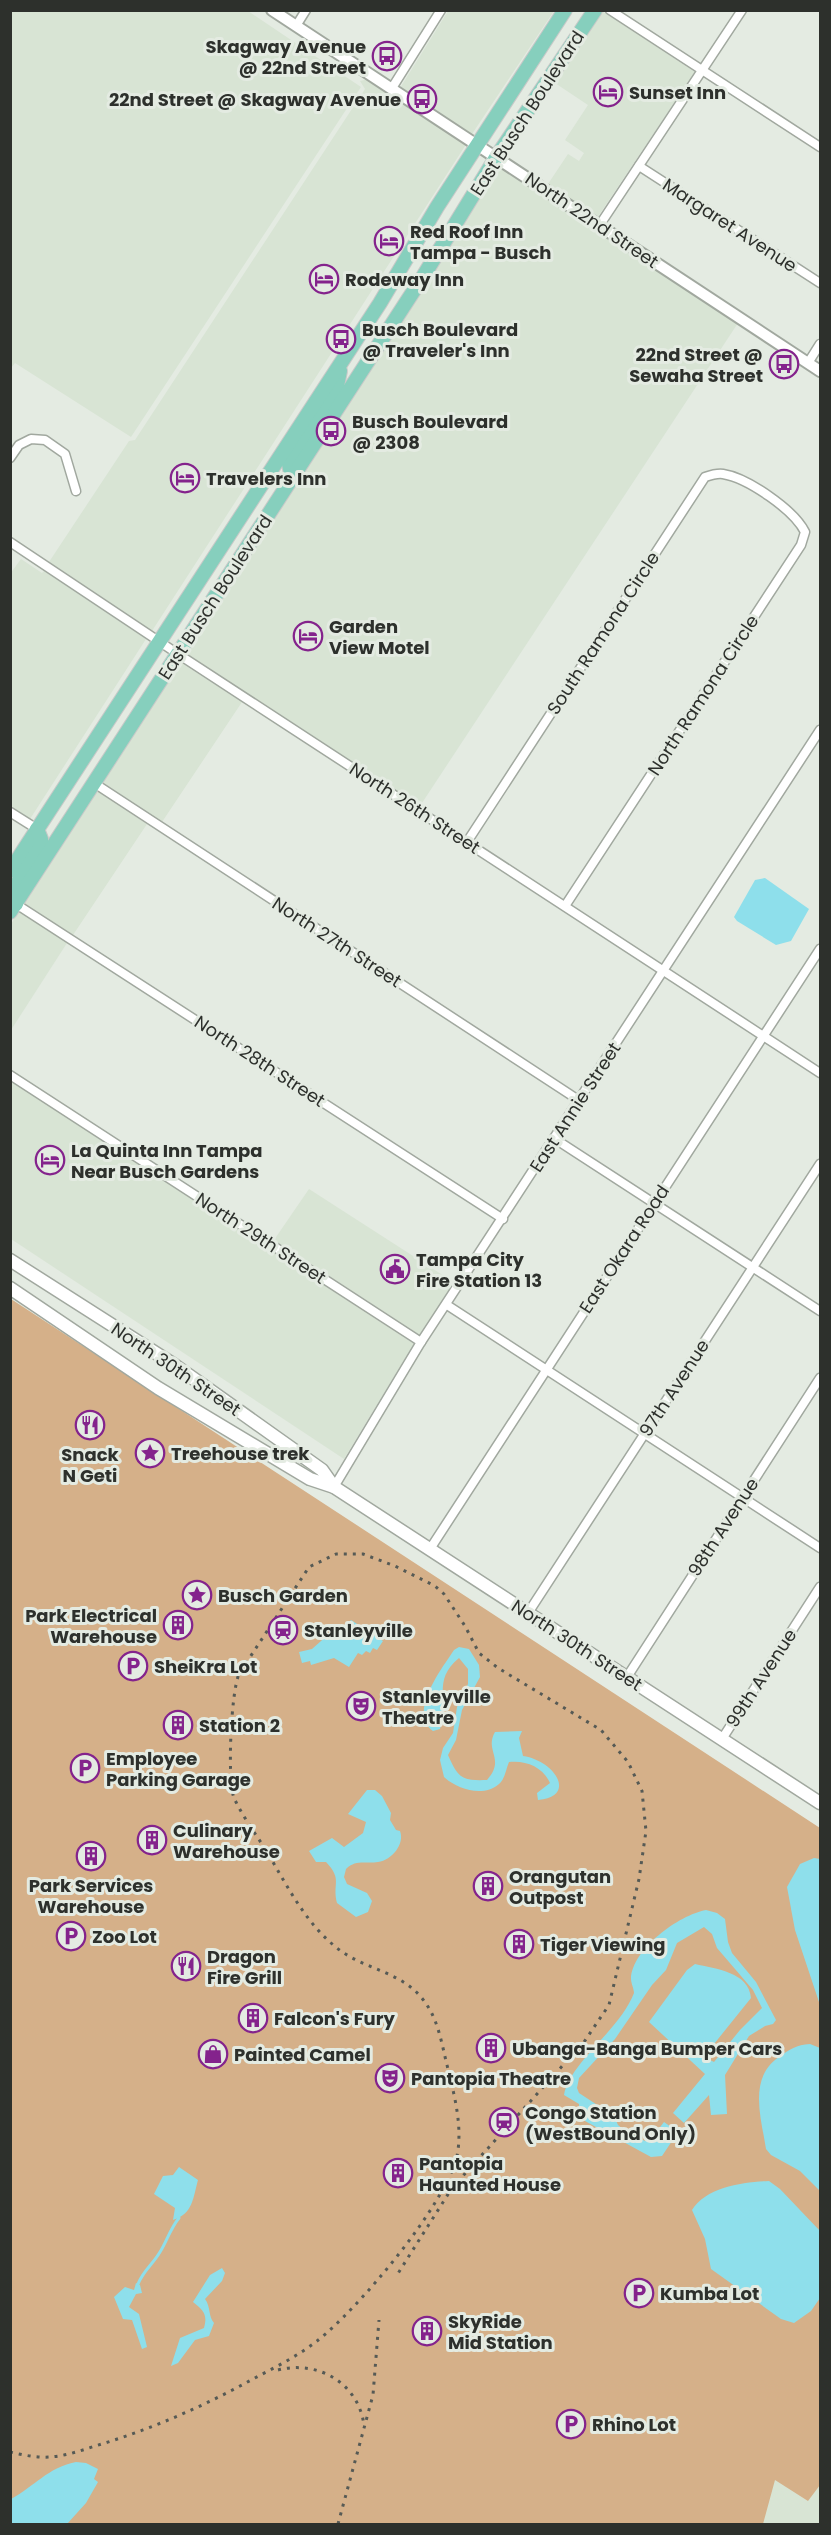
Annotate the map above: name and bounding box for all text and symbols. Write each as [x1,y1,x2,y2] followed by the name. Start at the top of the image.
[464,26,590,200] street label: East Busch Boulevard
[205,34,366,80] place label: Skagway Avenue @ 22nd Street
[371,40,403,72] bus stop icon: Skagway Avenue @ 22nd Street
[592,76,624,108] hotel icon: Sunset Inn
[629,80,726,105] place label: Sunset Inn
[406,83,438,115] bus stop icon: 22nd Street @ Skagway Avenue
[109,87,401,112] place label: 22nd Street @ Skagway Avenue
[520,166,664,274] street label: North 22nd Street
[658,172,802,278] street label: Margaret Avenue
[410,219,552,265] place label: Red Roof Inn Tampa - Busch
[373,225,405,257] hotel icon: Red Roof Inn Tampa - Busch
[308,263,340,295] hotel icon: Rodeway Inn
[345,267,464,292] place label: Rodeway Inn
[362,317,518,363] place label: Busch Boulevard @ Traveler's Inn
[325,323,357,355] bus stop icon: Busch Boulevard @ Traveler's Inn
[629,342,763,388] place label: 22nd Street @ Sewaha Street
[768,348,800,380] bus stop icon: 22nd Street @ Sewaha Street
[352,409,508,455] place label: Busch Boulevard @ 2308
[315,415,347,447] bus stop icon: Busch Boulevard @ 2308
[169,462,201,494] hotel icon: Travelers Inn
[206,466,326,491] place label: Travelers Inn
[152,510,278,684] street label: East Busch Boulevard
[541,547,665,719] street label: South Ramona Circle
[642,610,764,780] street label: North Ramona Circle
[329,614,430,660] place label: Garden View Motel
[292,620,324,652] hotel icon: Garden View Motel
[345,756,485,860] street label: North 26th Street
[267,891,407,993] street label: North 27th Street
[190,1009,330,1113] street label: North 28th Street
[524,1037,626,1177] street label: East Annie Street
[71,1138,262,1184] place label: La Quinta Inn Tampa Near Busch Gardens
[34,1144,66,1176] hotel icon: La Quinta Inn Tampa Near Busch Gardens
[573,1180,675,1318] street label: East Okara Road
[191,1186,331,1290] street label: North 29th Street
[416,1247,542,1293] place label: Tampa City Fire Station 13
[379,1253,411,1285] public building icon: Tampa City Fire Station 13
[106,1316,246,1422] street label: North 30th Street
[633,1334,715,1442] street label: 97th Avenue
[74,1409,106,1441] restaurant icon: Snack N Geti
[134,1437,166,1469] place icon: Treehouse trek
[171,1441,310,1466] place label: Treehouse trek
[61,1442,120,1488] place label: Snack N Geti
[682,1473,764,1581] street label: 98th Avenue
[181,1579,213,1611] place icon: Busch Garden
[218,1583,348,1608] place label: Busch Garden
[507,1593,647,1697] street label: North 30th Street
[25,1603,157,1649] place label: Park Electrical Warehouse
[162,1609,194,1641] building icon: Park Electrical Warehouse
[267,1614,299,1646] station icon: Stanleyville
[304,1618,413,1643] place label: Stanleyville
[720,1624,802,1732] street label: 99th Avenue
[117,1650,149,1682] parking icon: SheiKra Lot
[154,1654,257,1679] place label: SheiKra Lot
[382,1684,491,1730] place label: Stanleyville Theatre
[345,1690,377,1722] theatre icon: Stanleyville Theatre
[162,1709,194,1741] building icon: Station 2
[199,1713,280,1738] place label: Station 2
[106,1746,251,1792] place label: Employee Parking Garage
[69,1752,101,1784] parking icon: Employee Parking Garage
[173,1818,280,1864] place label: Culinary Warehouse
[136,1824,168,1856] building icon: Culinary Warehouse
[75,1840,107,1872] building icon: Park Services Warehouse
[509,1864,611,1910] place label: Orangutan Outpost
[472,1870,504,1902] building icon: Orangutan Outpost
[29,1873,153,1919] place label: Park Services Warehouse
[55,1920,87,1952] parking icon: Zoo Lot
[92,1924,157,1949] place label: Zoo Lot
[503,1928,535,1960] building icon: Tiger Viewing
[540,1932,666,1957] place label: Tiger Viewing
[207,1944,282,1990] place label: Dragon Fire Grill
[170,1950,202,1982] restaurant icon: Dragon Fire Grill
[237,2002,269,2034] building icon: Falcon's Fury
[274,2006,395,2031] place label: Falcon's Fury
[475,2032,507,2064] building icon: Ubanga-Banga Bumper Cars
[512,2036,782,2061] place label: Ubanga-Banga Bumper Cars
[197,2038,229,2070] shop icon: Painted Camel
[234,2042,371,2067] place label: Painted Camel
[374,2062,406,2094] theatre icon: Pantopia Theatre
[411,2066,571,2091] place label: Pantopia Theatre
[525,2100,696,2146] place label: Congo Station (WestBound Only)
[488,2106,520,2138] station icon: Congo Station (WestBound Only)
[419,2151,561,2197] place label: Pantopia Haunted House
[382,2157,414,2189] building icon: Pantopia Haunted House
[623,2277,655,2309] parking icon: Kumba Lot
[660,2281,759,2306] place label: Kumba Lot
[448,2309,553,2355] place label: SkyRide Mid Station
[411,2315,443,2347] building icon: SkyRide Mid Station
[555,2408,587,2440] parking icon: Rhino Lot
[592,2412,676,2437] place label: Rhino Lot

